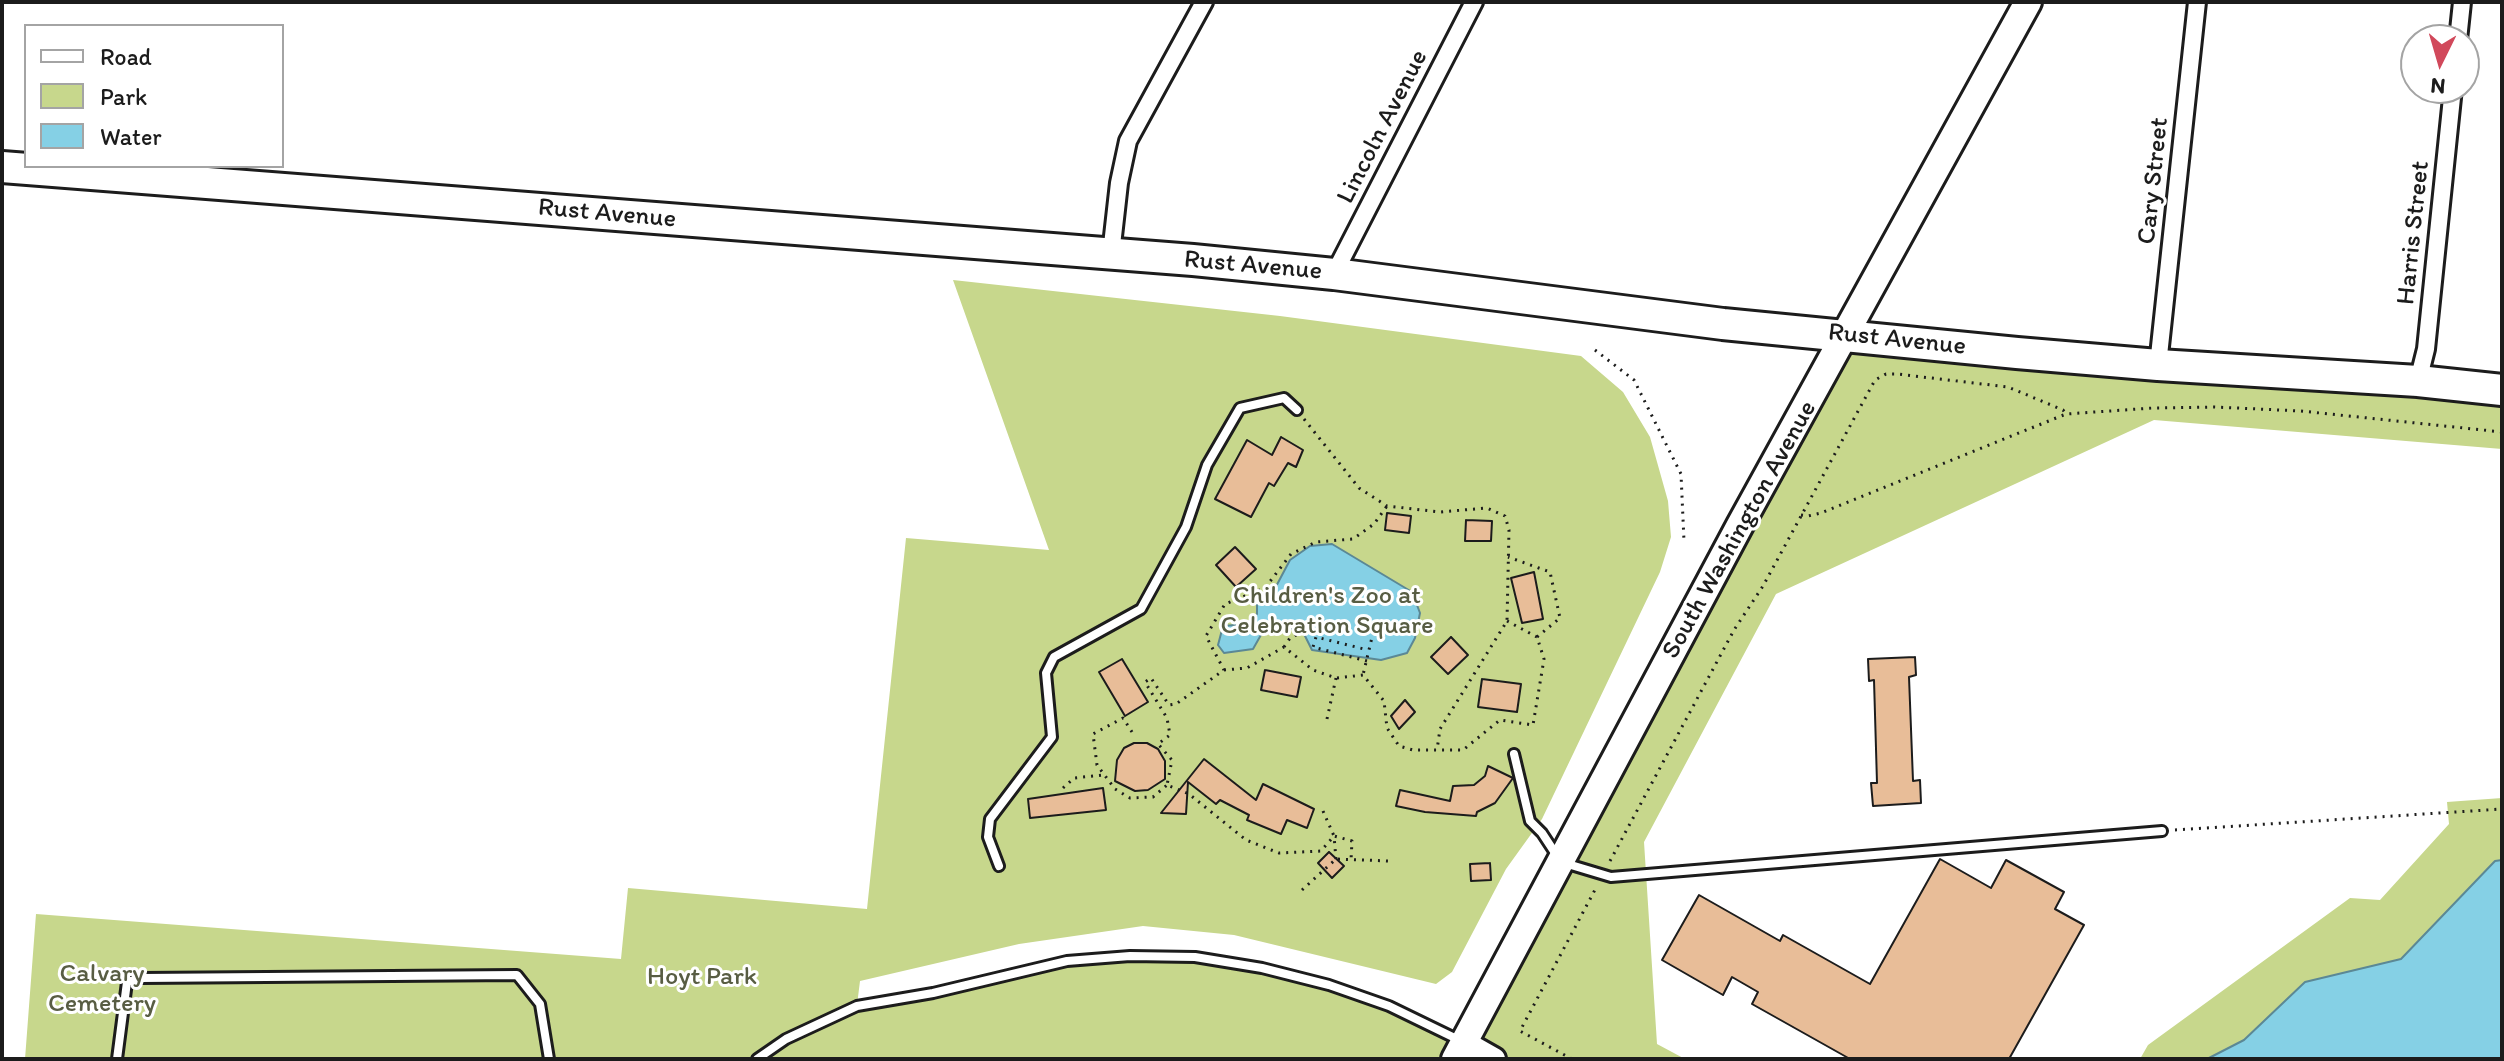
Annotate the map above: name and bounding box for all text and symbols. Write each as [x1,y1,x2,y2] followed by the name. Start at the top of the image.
[24,24,284,168] legend
[2400,24,2480,104] north arrow
[100,42,152,71] text: Road
[1331,45,1435,209] street label: Lincoln Avenue
[2429,72,2447,101] text: N
[100,82,147,111] text: Park
[2132,116,2176,246] street label: Cary Street
[100,122,162,151] text: Water
[2391,159,2437,307] street label: Harris Street
[537,192,677,236] street label: Rust Avenue
[1183,244,1323,288] street label: Rust Avenue
[1826,317,1968,363] street label: Rust Avenue
[1656,395,1824,665] street label: South Washington Avenue
[1221,580,1433,642] park label: Children's Zoo at Celebration Square
[48,958,156,1020] park label: Calvary Cemetery
[647,961,757,993] park label: Hoyt Park

